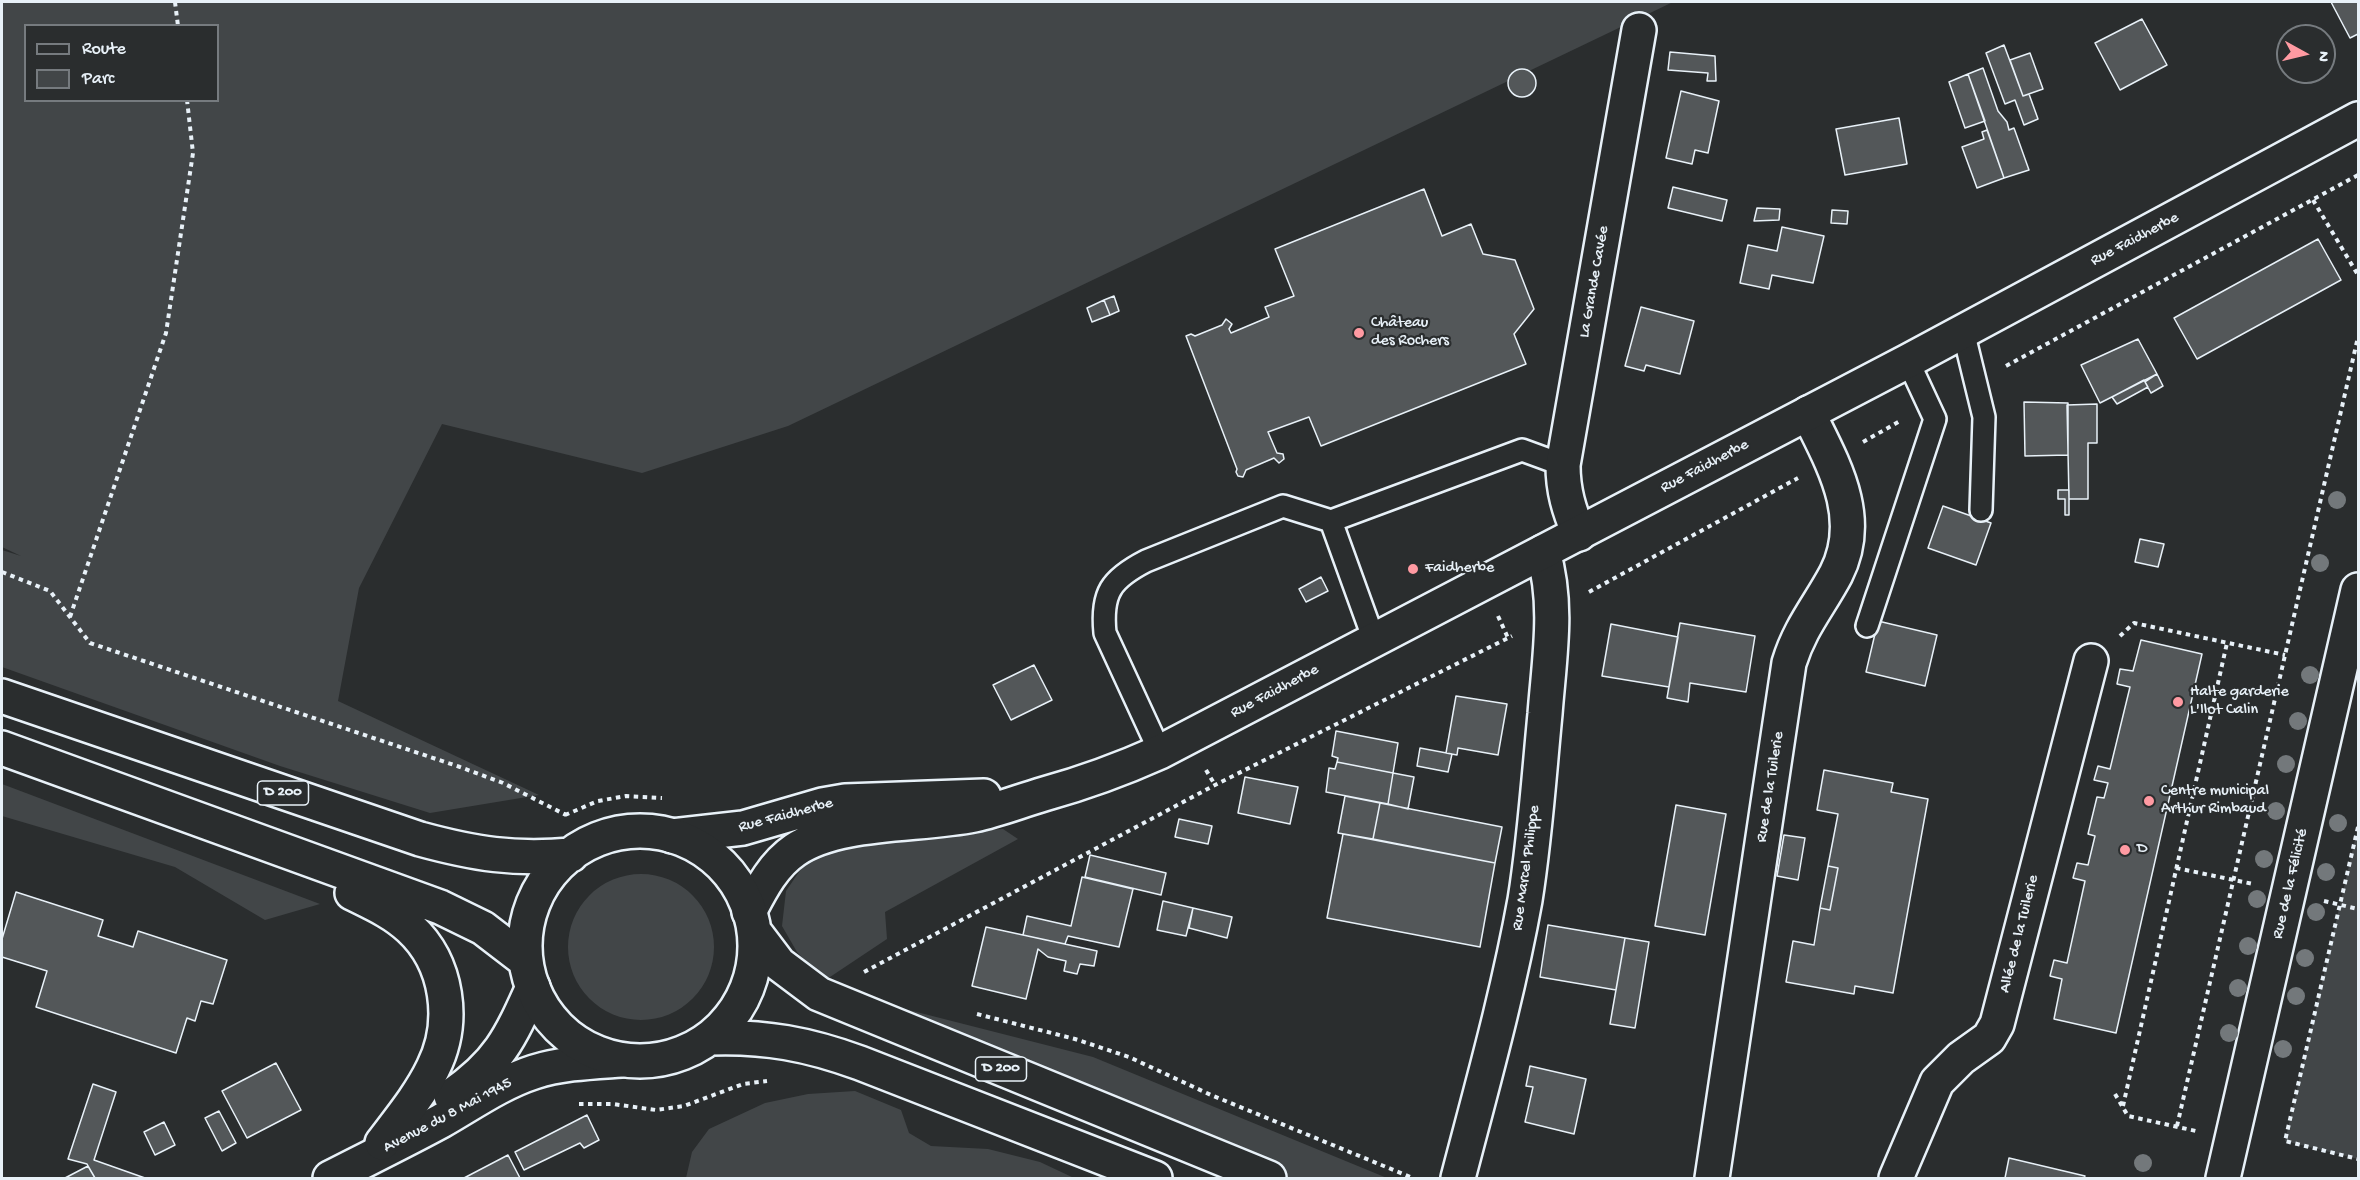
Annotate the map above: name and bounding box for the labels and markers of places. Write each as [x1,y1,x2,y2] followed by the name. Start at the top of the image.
[1371,314,1449,352] place label: Château des Rochers
[1352,326,1366,340] marker: Château des Rochers
[1425,559,1494,579] place label: Faidherbe
[1406,562,1420,576] marker: Faidherbe
[2190,683,2289,721] place label: Halte garderie L'Ilot Calin
[2171,695,2185,709] marker: Halte garderie L'Ilot Calin
[2161,782,2269,820] place label: Centre municipal Arthur Rimbaud
[2142,794,2156,808] marker: Centre municipal Arthur Rimbaud
[2137,840,2147,860] place label: D
[2118,843,2132,857] marker: D

